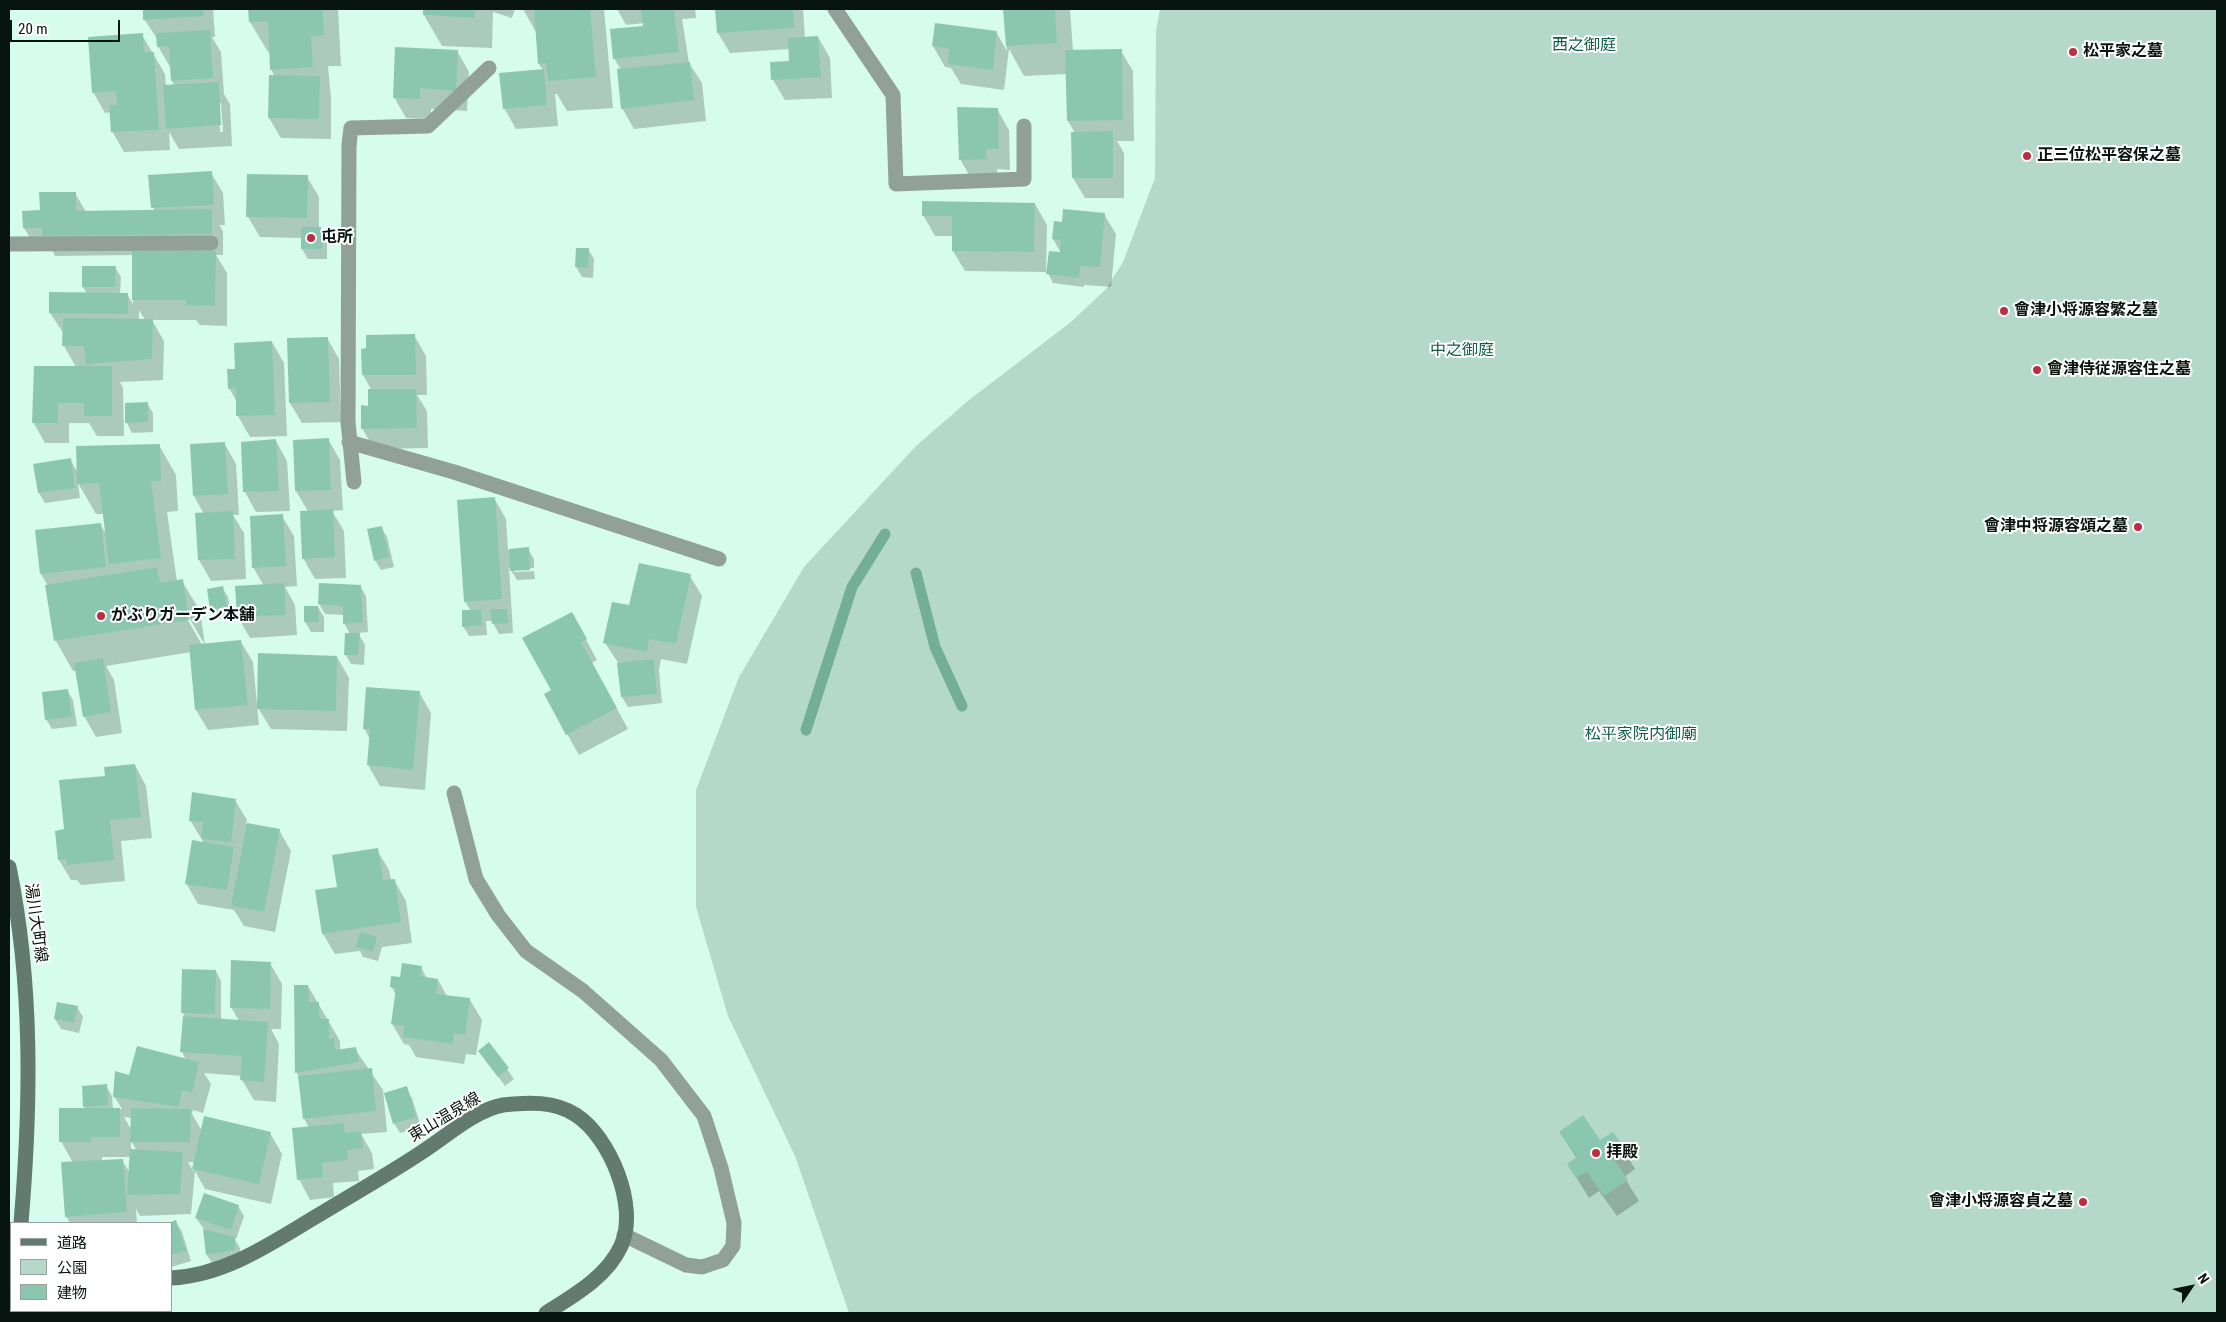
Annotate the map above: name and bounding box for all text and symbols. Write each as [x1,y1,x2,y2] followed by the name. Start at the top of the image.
[12,10,122,42] scale bar
[18,20,48,38] text: 20 m
[1552,36,1616,56] park label: 西之御庭
[2083,42,2163,62] place label: 松平家之墓
[2067,46,2079,58] marker: 松平家之墓
[2037,146,2181,166] place label: 正三位松平容保之墓
[2021,150,2033,162] marker: 正三位松平容保之墓
[321,228,353,248] place label: 屯所
[305,232,317,244] marker: 屯所
[2014,301,2158,321] place label: 會津小将源容繁之墓
[1998,305,2010,317] marker: 會津小将源容繁之墓
[1430,341,1494,361] park label: 中之御庭
[2047,360,2191,380] place label: 會津侍従源容住之墓
[2031,364,2043,376] marker: 會津侍従源容住之墓
[1984,517,2128,537] place label: 會津中将源容頌之墓
[2132,521,2144,533] marker: 會津中将源容頌之墓
[111,606,255,626] place label: がぶりガーデン本舗
[95,610,107,622] marker: がぶりガーデン本舗
[1585,725,1697,745] park label: 松平家院内御廟
[20,882,50,964] street label: 湯川大町線
[406,1089,484,1147] street label: 東山温泉線
[1606,1143,1638,1163] place label: 拝殿
[1590,1147,1602,1159] marker: 拝殿
[1929,1192,2073,1212] place label: 會津小将源容貞之墓
[2077,1196,2089,1208] marker: 會津小将源容貞之墓
[10,1222,172,1312] legend
[57,1234,87,1252] text: 道路
[57,1259,87,1277] text: 公園
[2166,1262,2216,1312] north arrow
[2194,1271,2212,1287] text: N
[57,1284,87,1302] text: 建物

